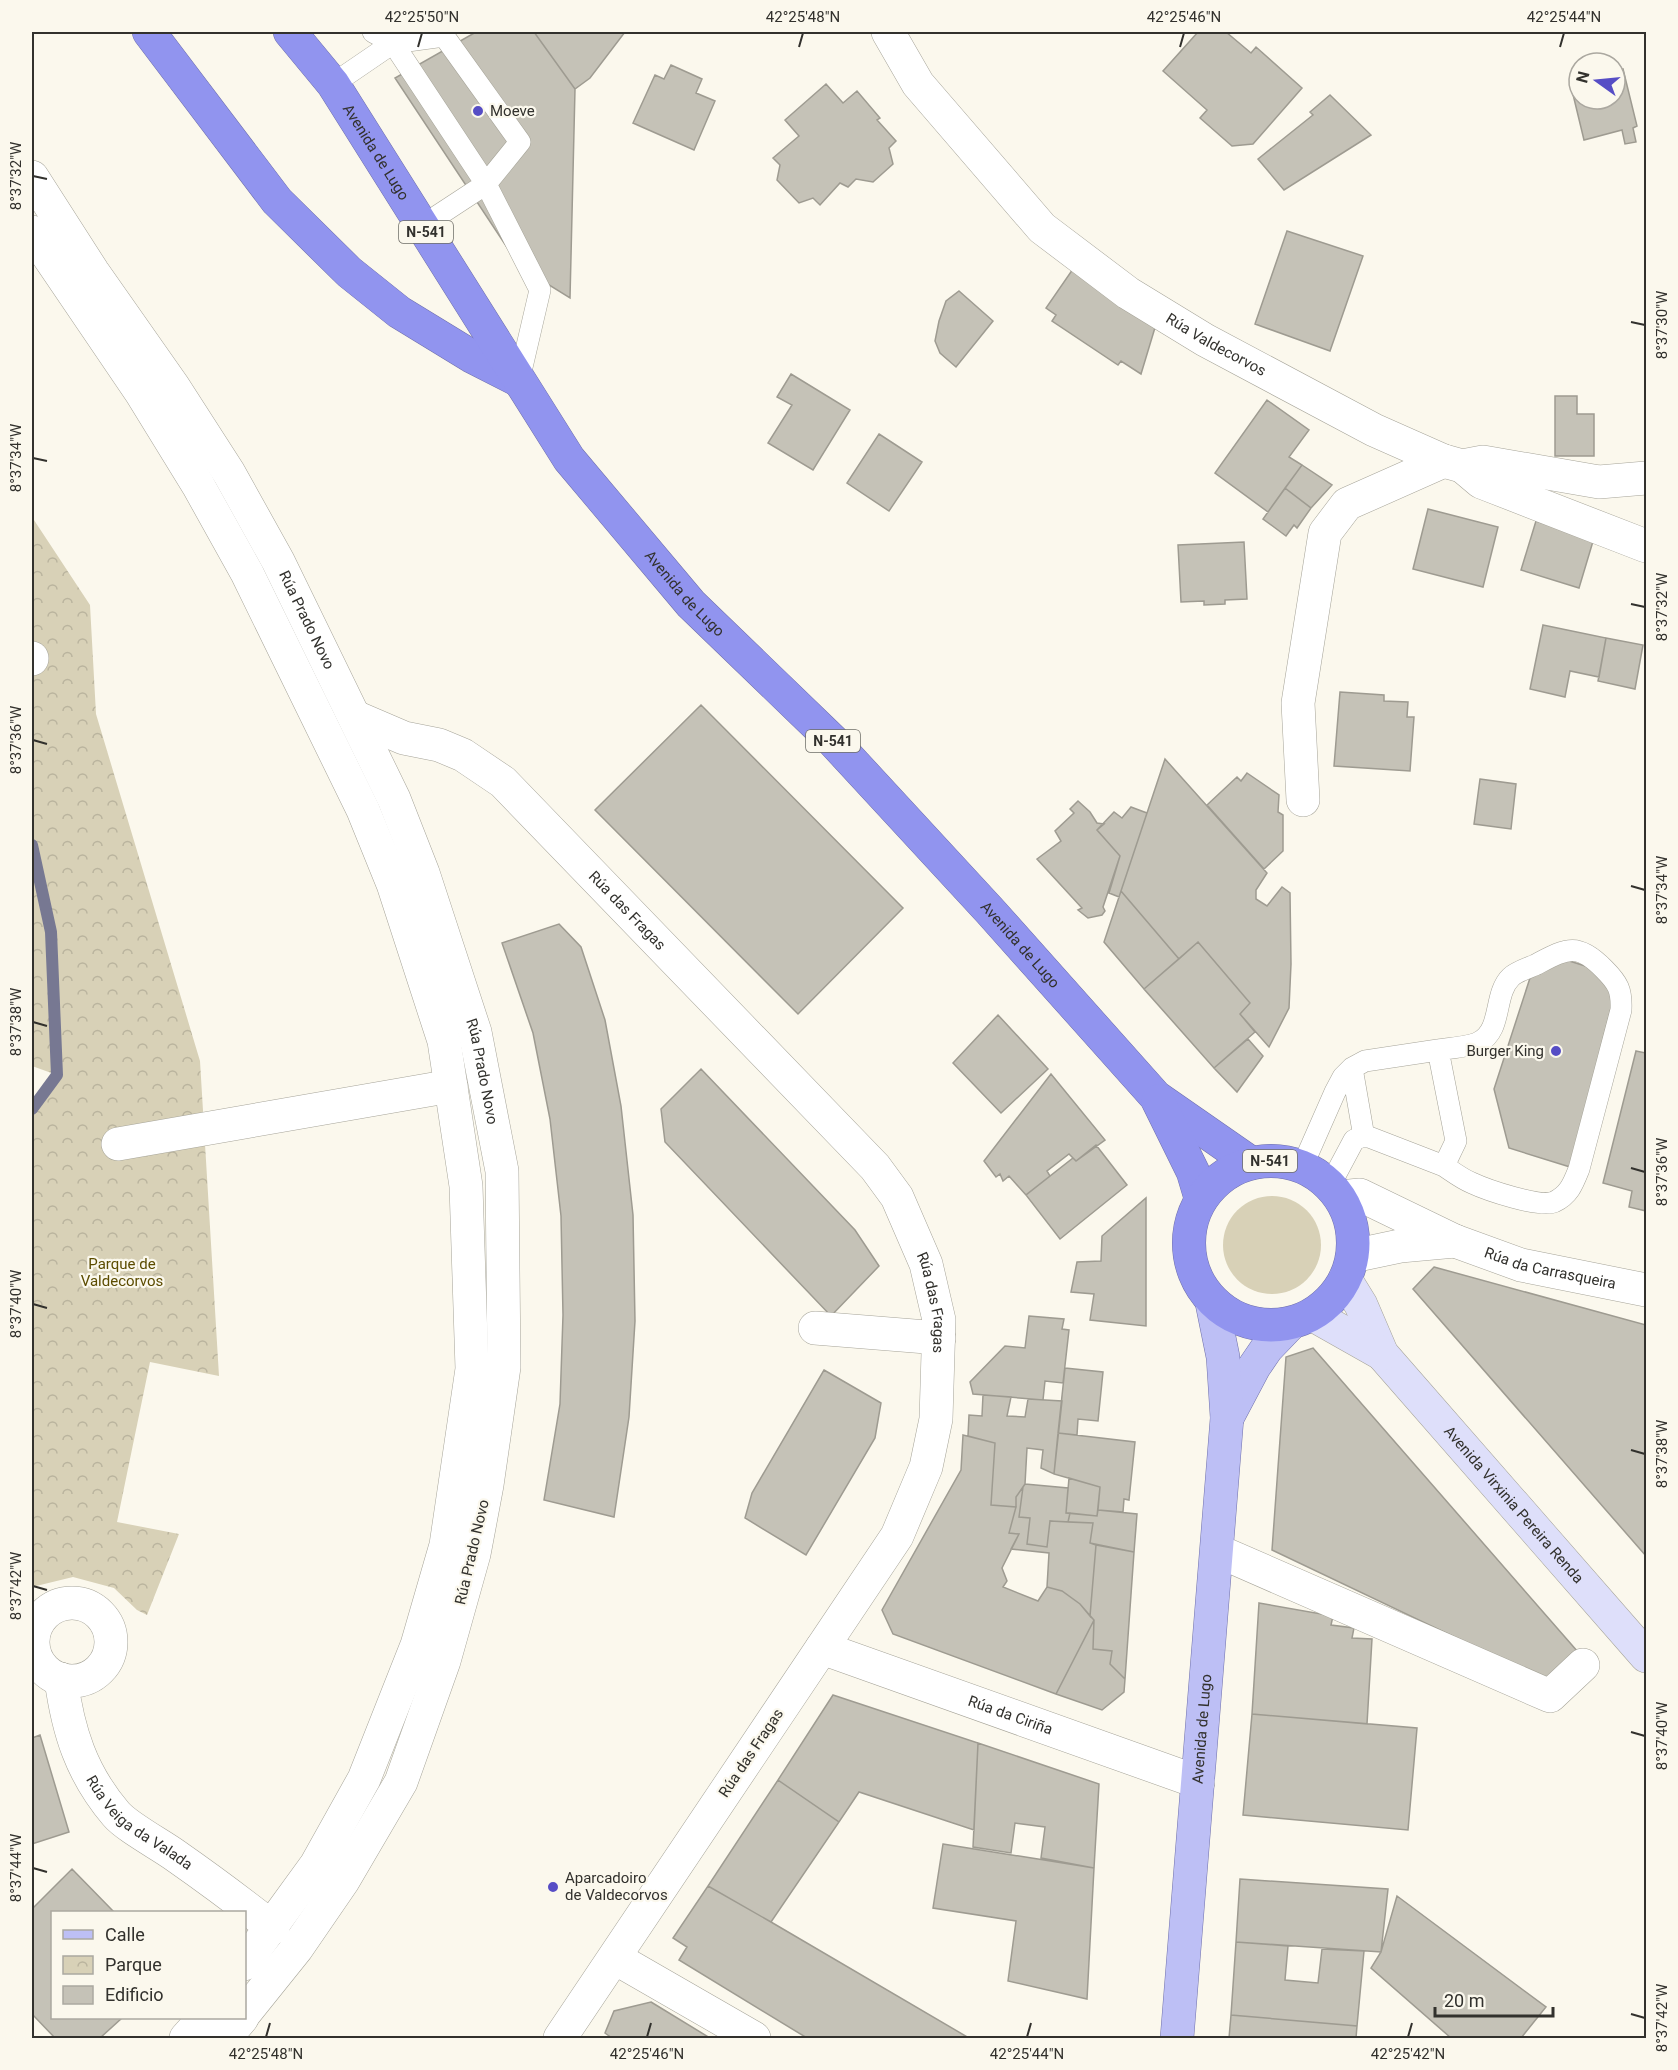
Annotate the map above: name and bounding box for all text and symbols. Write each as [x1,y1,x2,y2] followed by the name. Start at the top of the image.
[385,8,459,26] text: 42°25'50"N
[766,8,840,26] text: 42°25'48"N
[1147,8,1221,26] text: 42°25'46"N
[1527,8,1601,26] text: 42°25'44"N
[1567,51,1627,111] north arrow
[1572,69,1594,85] text: N
[339,101,413,204] street label: Avenida de Lugo
[490,102,535,120] place label: Moeve
[471,104,485,118] marker: Moeve
[7,142,25,210] text: 8°37'32"W
[399,221,453,243] road number: N-541
[1653,291,1671,359] text: 8°37'30"W
[1163,309,1269,380] street label: Rúa Valdecorvos
[7,424,25,492] text: 8°37'34"W
[641,547,728,640] street label: Avenida de Lugo
[275,568,338,672] street label: Rúa Prado Novo
[1653,573,1671,641] text: 8°37'32"W
[7,706,25,774] text: 8°37'36"W
[806,730,860,752] road number: N-541
[1653,856,1671,924] text: 8°37'34"W
[585,867,669,954] street label: Rúa das Fragas
[977,898,1063,992] street label: Avenida de Lugo
[7,988,25,1056] text: 8°37'38"W
[462,1016,502,1126] street label: Rúa Prado Novo
[1466,1042,1544,1060] place label: Burger King
[1549,1044,1563,1058] marker: Burger King
[1653,1138,1671,1206] text: 8°37'36"W
[1243,1150,1297,1172] road number: N-541
[1482,1243,1617,1293] street label: Rúa da Carrasqueira
[913,1249,948,1353] street label: Rúa das Fragas
[81,1255,163,1290] park label: Parque de Valdecorvos
[7,1270,25,1338] text: 8°37'40"W
[1653,1420,1671,1488] text: 8°37'38"W
[1440,1422,1587,1587] street label: Avenida Virxinia Pereira Renda
[451,1498,493,1606] street label: Rúa Prado Novo
[7,1552,25,1620] text: 8°37'42"W
[1189,1673,1215,1785] street label: Avenida de Lugo
[966,1692,1055,1738] street label: Rúa da Ciriña
[1653,1702,1671,1770] text: 8°37'40"W
[715,1705,787,1801] street label: Rúa das Fragas
[82,1772,196,1874] street label: Rúa Veiga da Valada
[7,1834,25,1902] text: 8°37'44"W
[565,1869,668,1904] place label: Aparcadoiro de Valdecorvos
[546,1880,560,1894] marker: Aparcadoiro de Valdecorvos
[51,1911,246,2019] legend
[105,1924,145,1945] text: Calle
[105,1954,162,1975] text: Parque
[1435,1980,1554,2018] scale bar
[105,1984,164,2005] text: Edificio
[1653,1984,1671,2052] text: 8°37'42"W
[1444,1990,1484,2011] text: 20 m
[229,2045,303,2063] text: 42°25'48"N
[610,2045,684,2063] text: 42°25'46"N
[990,2045,1064,2063] text: 42°25'44"N
[1371,2045,1445,2063] text: 42°25'42"N

